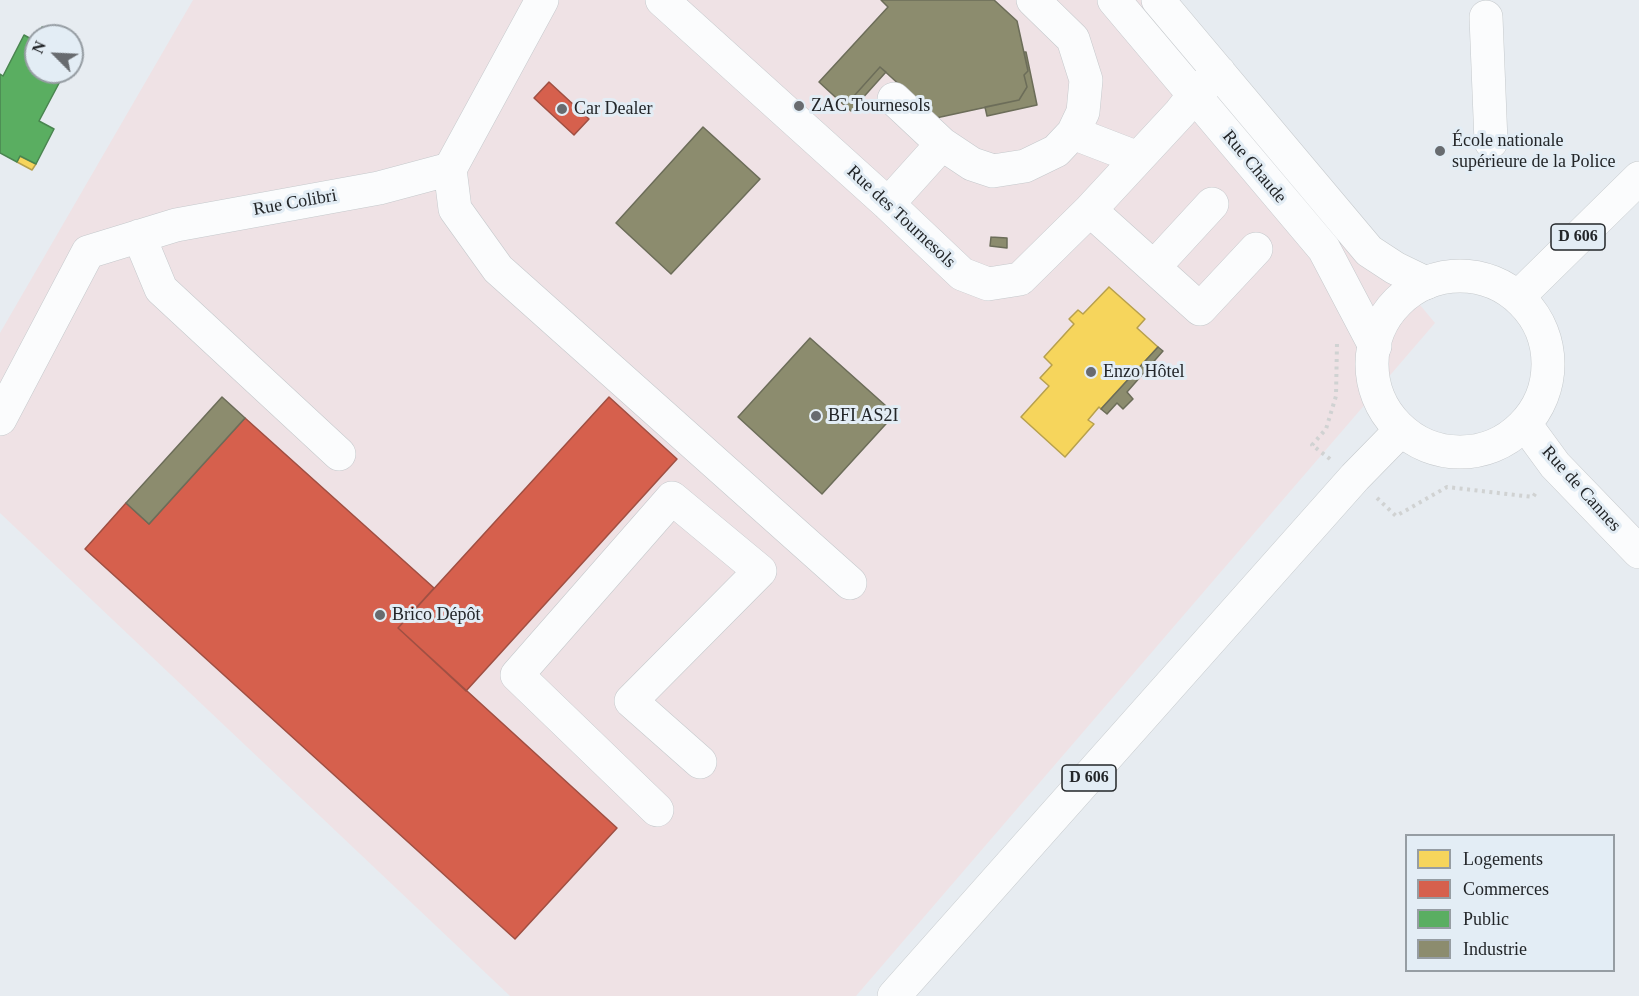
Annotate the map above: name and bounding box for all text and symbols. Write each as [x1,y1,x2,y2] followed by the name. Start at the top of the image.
[24,24,84,84] north arrow
[29,39,49,56] text: N
[811,95,930,117] place label: ZAC Tournesols
[574,98,652,120] place label: Car Dealer
[792,99,806,113] marker: ZAC Tournesols
[555,102,569,116] marker: Car Dealer
[1217,126,1291,208] street label: Rue Chaude
[1452,130,1615,172] place label: École nationale supérieure de la Police
[1433,144,1447,158] marker: École nationale supérieure de la Police
[842,161,960,273] street label: Rue des Tournesols
[252,185,338,221] street label: Rue Colibri
[1551,224,1605,250] road number: D 606
[1103,361,1184,383] place label: Enzo Hôtel
[1084,365,1098,379] marker: Enzo Hôtel
[828,405,899,427] place label: BFI AS2I
[809,409,823,423] marker: BFI AS2I
[1537,442,1625,536] street label: Rue de Cannes
[392,604,480,626] place label: Brico Dépôt
[373,608,387,622] marker: Brico Dépôt
[1062,765,1116,791] road number: D 606
[1405,834,1615,972] legend
[1463,849,1543,869] text: Logements
[1463,879,1549,899] text: Commerces
[1463,909,1509,929] text: Public
[1463,939,1527,959] text: Industrie

